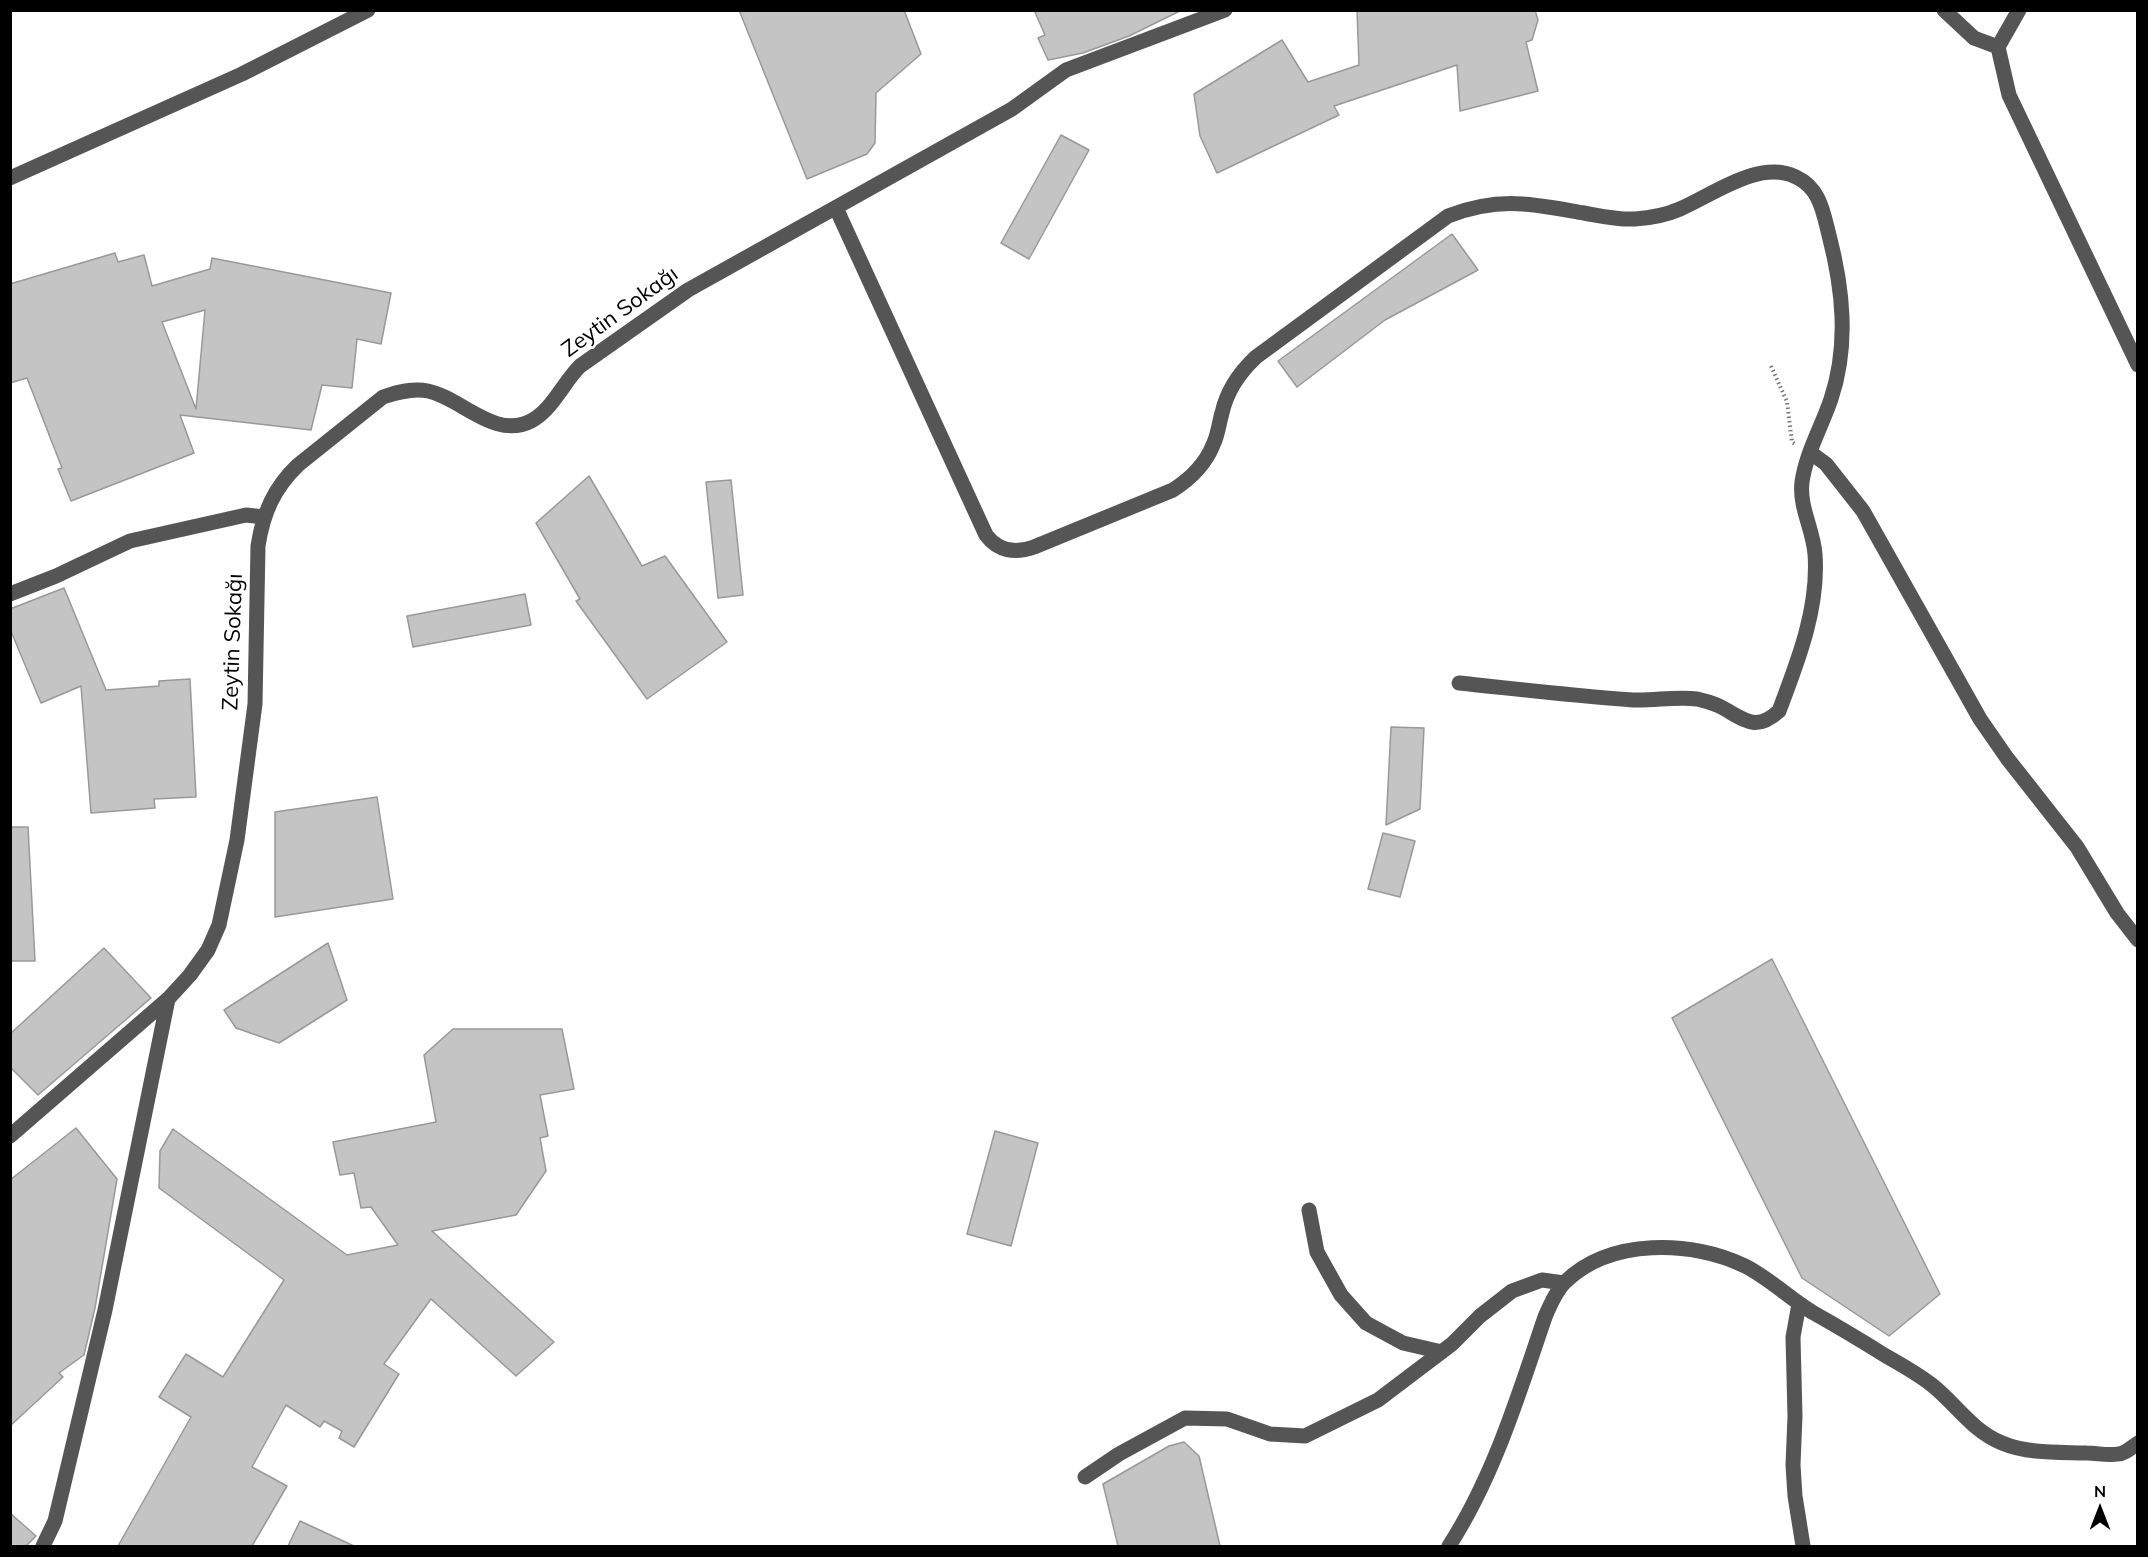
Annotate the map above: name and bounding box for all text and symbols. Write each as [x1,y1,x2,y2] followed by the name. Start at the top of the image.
[557,261,683,363] street label: Zeytin Sokağı
[217,573,249,711] street label: Zeytin Sokağı
[2070,1479,2130,1539] north arrow
[2094,1481,2106,1501] text: N

